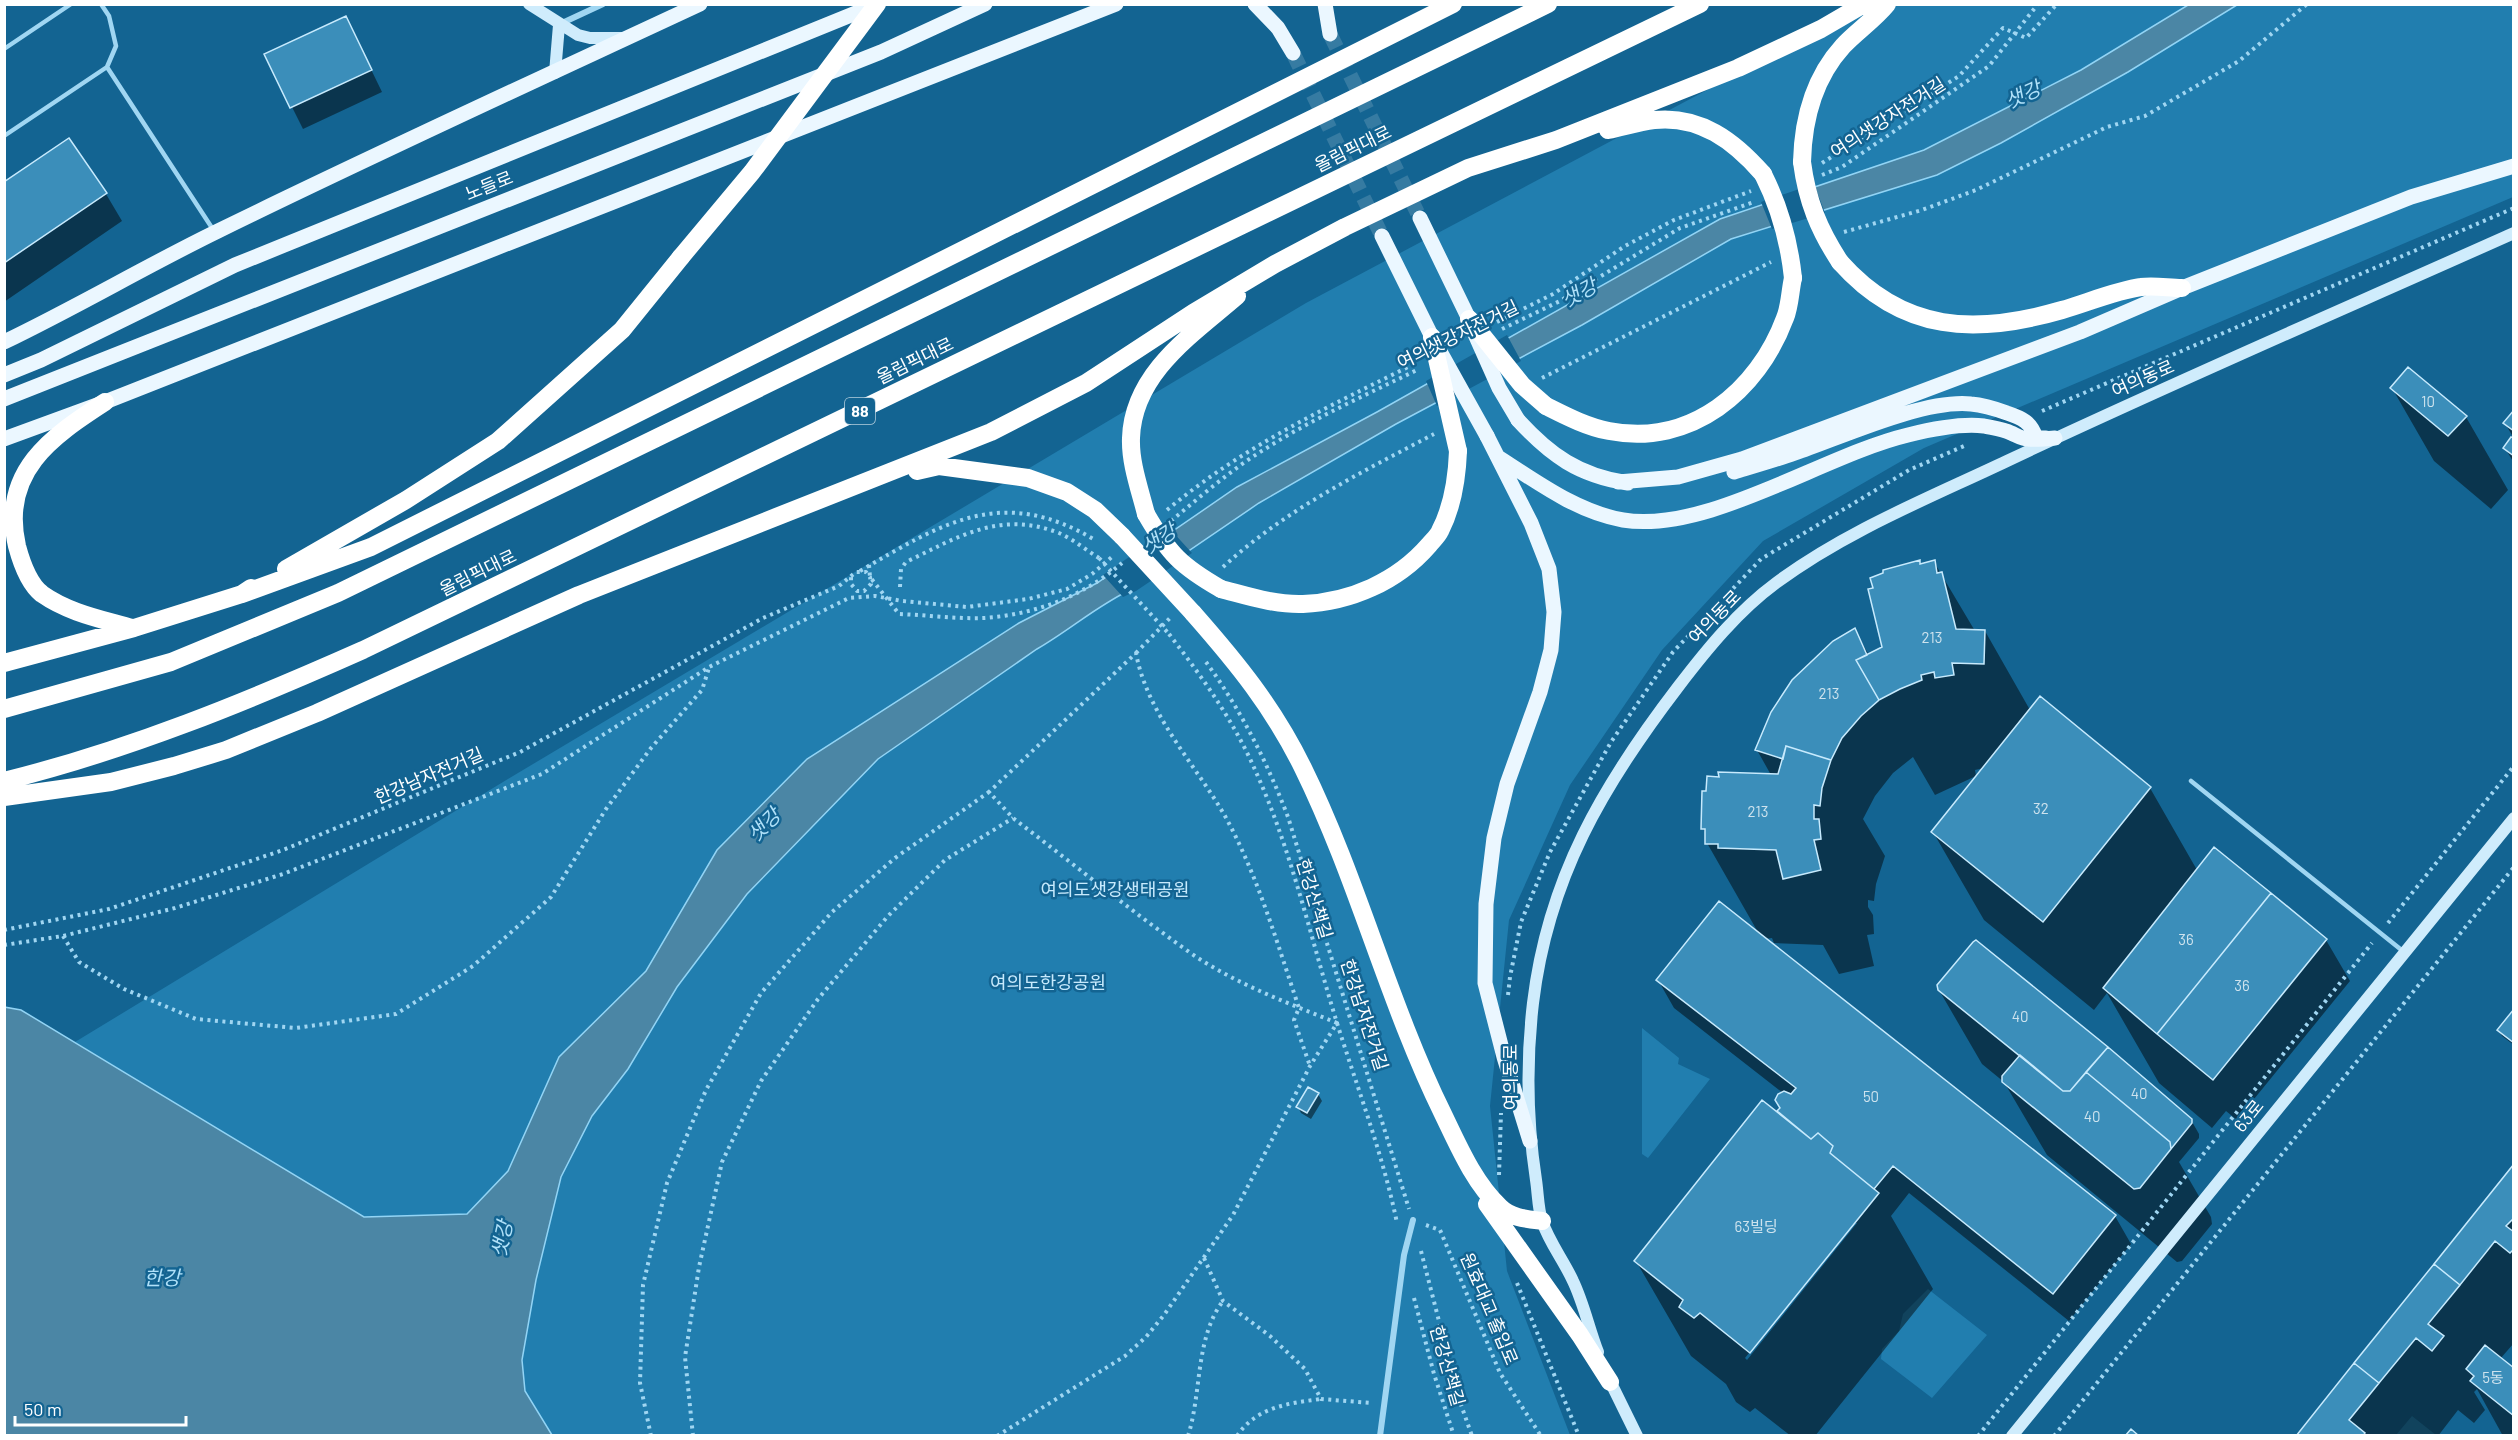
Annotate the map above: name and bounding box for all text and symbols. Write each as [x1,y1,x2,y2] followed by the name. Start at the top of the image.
[1826,72,1949,162] street label: 여의샛강자전거길
[2001,74,2047,113] water label: 샛강
[1311,120,1395,176] street label: 올림픽대로
[461,166,516,205] street label: 노들로
[1557,271,1603,312] water label: 샛강
[1393,295,1522,373] street label: 여의샛강자전거길
[873,332,957,388] street label: 올림픽대로
[2108,355,2177,402] street label: 여의동로
[2421,392,2435,410] house number: 10
[845,398,875,424] road number: 88
[1136,517,1183,558] water label: 샛강
[436,544,520,600] street label: 올림픽대로
[1683,585,1745,648] street label: 여의동로
[1922,628,1942,646] house number: 213
[1819,684,1839,702] house number: 213
[371,742,486,808] street label: 한강남자전거길
[2033,799,2049,817] house number: 32
[742,801,787,846] water label: 샛강
[1748,802,1768,820] house number: 213
[1292,856,1338,942] street label: 한강산책길
[1040,878,1190,900] park label: 여의도샛강생태공원
[2178,930,2194,948] house number: 36
[1337,956,1393,1073] street label: 한강남자전거길
[990,971,1106,993] park label: 여의도한강공원
[2234,976,2250,994] house number: 36
[2012,1007,2028,1025] house number: 40
[1499,1044,1521,1110] street label: 여의동로
[2131,1084,2147,1102] house number: 40
[1863,1087,1879,1105] house number: 50
[2229,1095,2268,1136] street label: 63로
[2084,1107,2100,1125] house number: 40
[485,1216,517,1259] water label: 샛강
[1734,1217,1778,1235] house number: 63빌딩
[1456,1249,1523,1368] street label: 원효대교 출입로
[144,1265,183,1289] water label: 한강
[1426,1323,1470,1409] street label: 한강산책길
[2482,1368,2504,1386] house number: 5동
[15,1389,186,1427] scale bar
[24,1398,62,1420] text: 50 m

